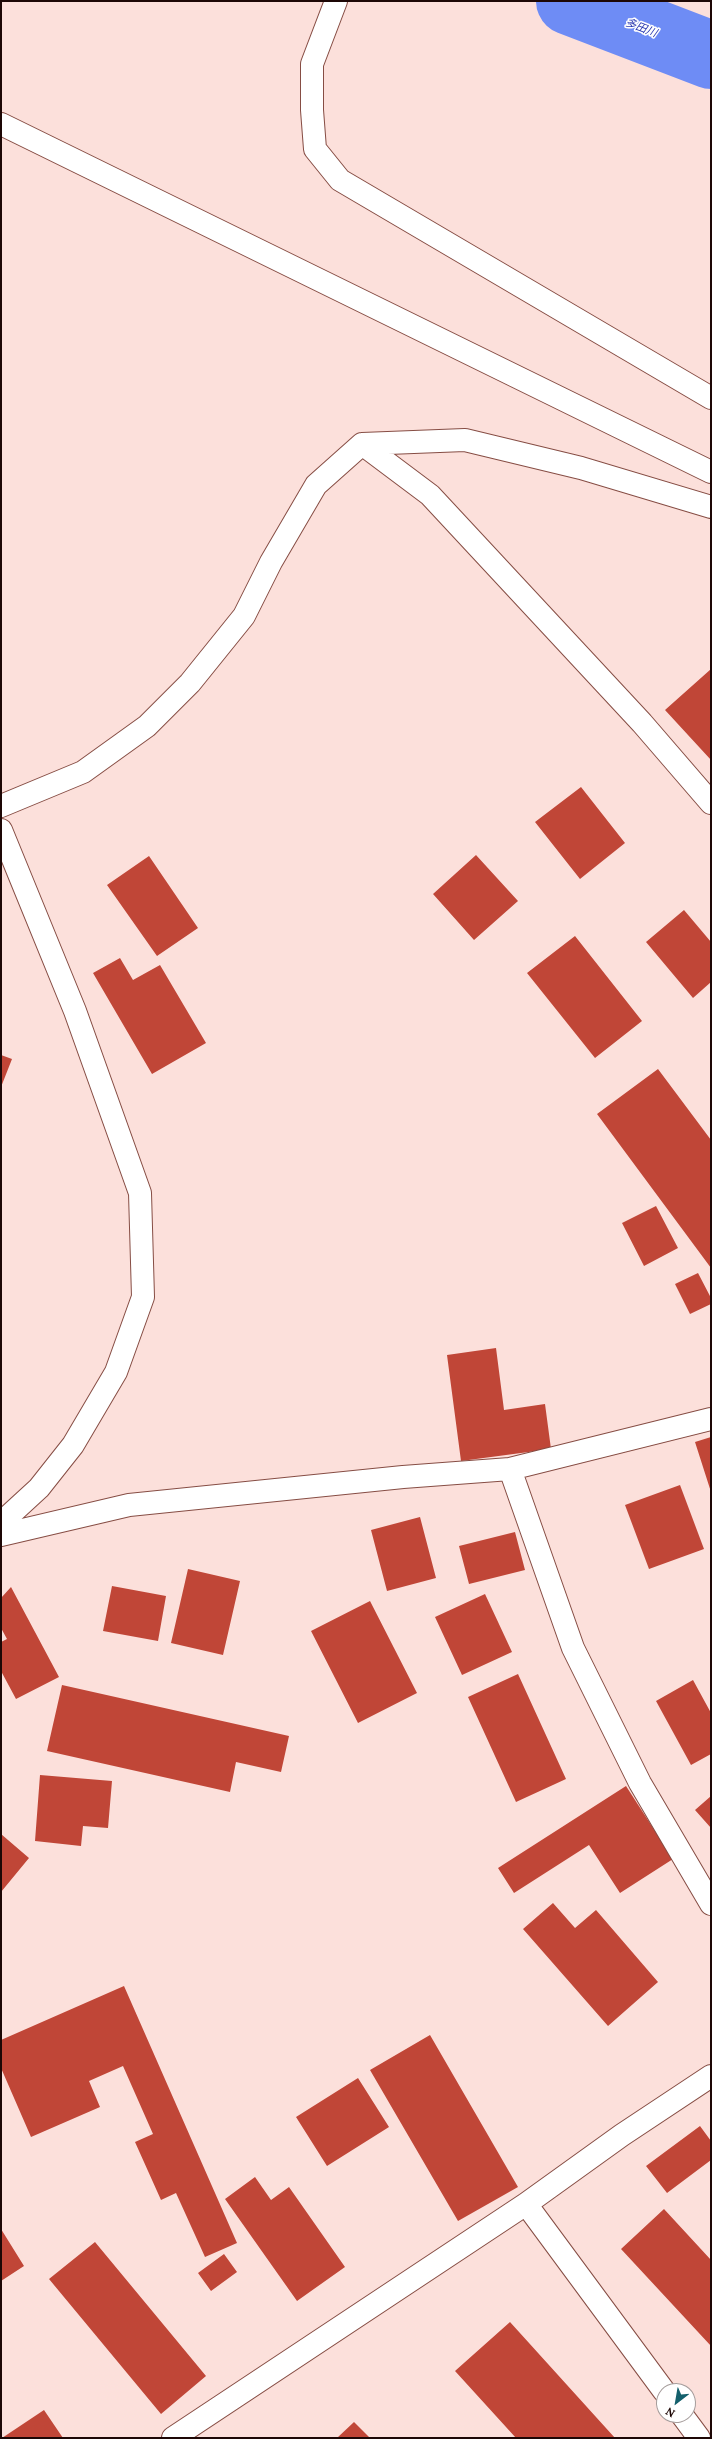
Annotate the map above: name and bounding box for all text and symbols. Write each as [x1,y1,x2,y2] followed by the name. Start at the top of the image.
[623,16,659,40] water label: 多田川
[656,2383,696,2423] north arrow
[663,2404,678,2421] text: N

